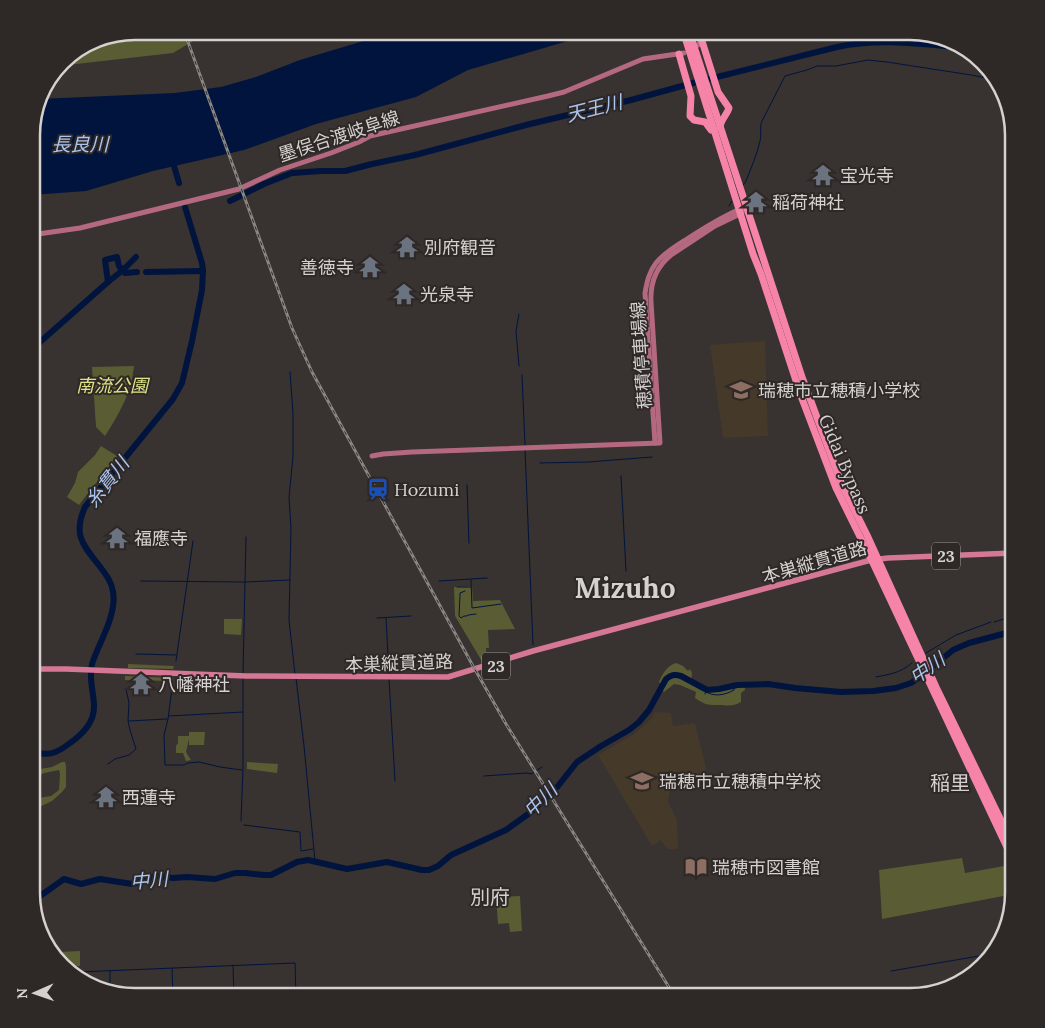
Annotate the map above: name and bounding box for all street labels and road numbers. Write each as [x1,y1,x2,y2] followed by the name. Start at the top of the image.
[276,106,402,166] street label: 墨俣合渡岐阜線
[626,300,656,410] street label: 穂積停車場線
[814,411,876,517] street label: Gidai Bypass
[759,536,869,588] street label: 本巣縦貫道路
[932,542,960,570] road number: 23
[345,650,453,676] street label: 本巣縦貫道路
[482,652,510,679] road number: 23

